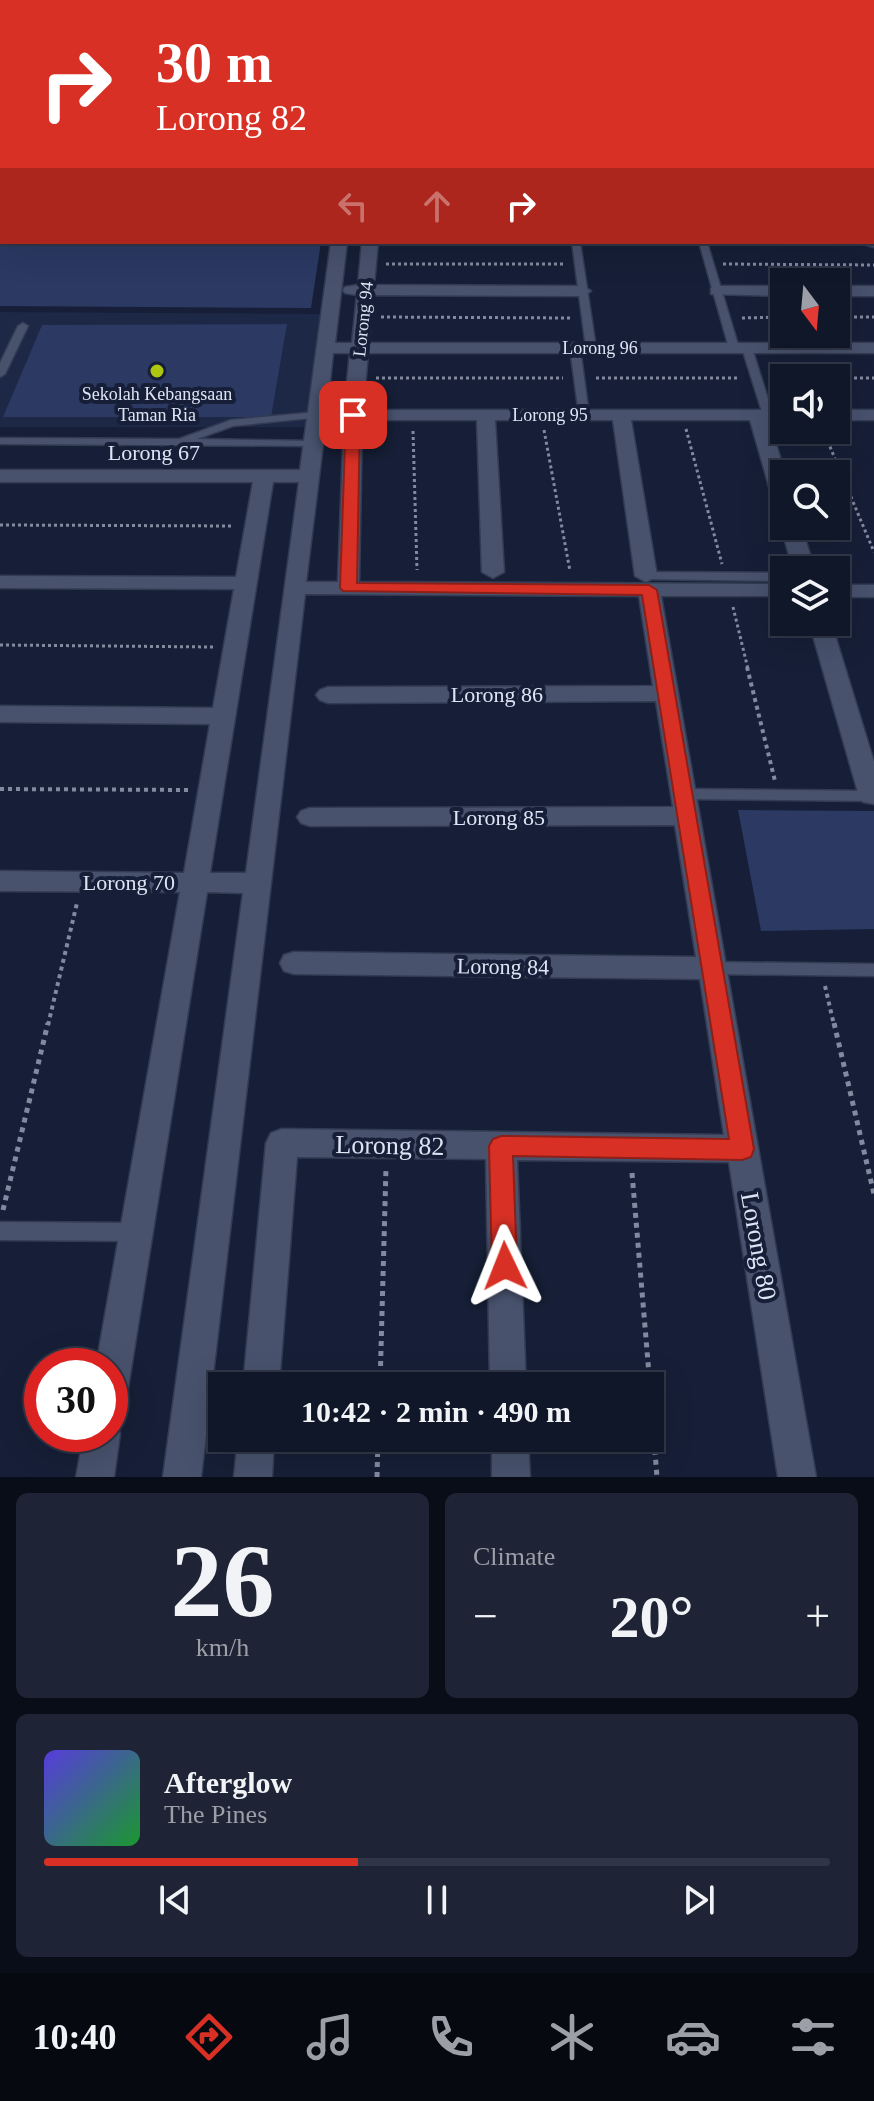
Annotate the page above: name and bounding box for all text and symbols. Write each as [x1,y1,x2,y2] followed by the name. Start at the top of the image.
[24,32,128,136] icon: right
[156,32,273,94] text: 30 m
[156,98,307,138] text: Lorong 82
[331,184,375,228] icon: left
[415,184,459,228] icon: ahead
[499,184,543,228] icon: right
[770,268,850,348] north arrow
[770,268,850,636] map controls
[349,280,377,358] street label: Lorong 94
[562,338,638,358] street label: Lorong 96
[148,362,166,380] marker: Sekolah Kebangsaan Taman Ria
[770,364,850,444] button: sound
[319,381,387,449] pin
[82,384,232,425] place label: Sekolah Kebangsaan Taman Ria
[331,393,375,437] icon: arrive
[512,405,588,425] street label: Lorong 95
[108,440,200,465] street label: Lorong 67
[770,460,850,540] button: search
[770,556,850,636] button: layers
[451,682,543,707] street label: Lorong 86
[453,805,545,830] street label: Lorong 85
[83,870,175,895] street label: Lorong 70
[457,953,549,980] street label: Lorong 84
[335,1130,445,1161] street label: Lorong 82
[735,1190,782,1302] street label: Lorong 80
[463,1224,547,1308] position arrow
[24,1348,128,1452] speed limit sign: 30
[301,1395,571,1428] text: 10:42 · 2 min · 490 m
[171,1523,275,1638] text: 26
[473,1542,555,1571] text: Climate
[610,1584,694,1650] text: 20°
[473,1592,498,1641] text: −
[805,1592,830,1641] text: +
[196,1633,249,1662] text: km/h
[164,1766,292,1799] text: Afterglow
[164,1800,267,1829] text: The Pines
[153,1878,197,1922] icon: previous
[415,1878,459,1922] icon: pause
[677,1878,721,1922] icon: next
[181,2009,237,2065] icon: directions
[302,2009,358,2065] icon: music
[423,2009,479,2065] icon: phone
[544,2009,600,2065] icon: climate
[665,2009,721,2065] icon: car
[785,2009,841,2065] icon: filters
[32,2017,116,2057] text: 10:40

